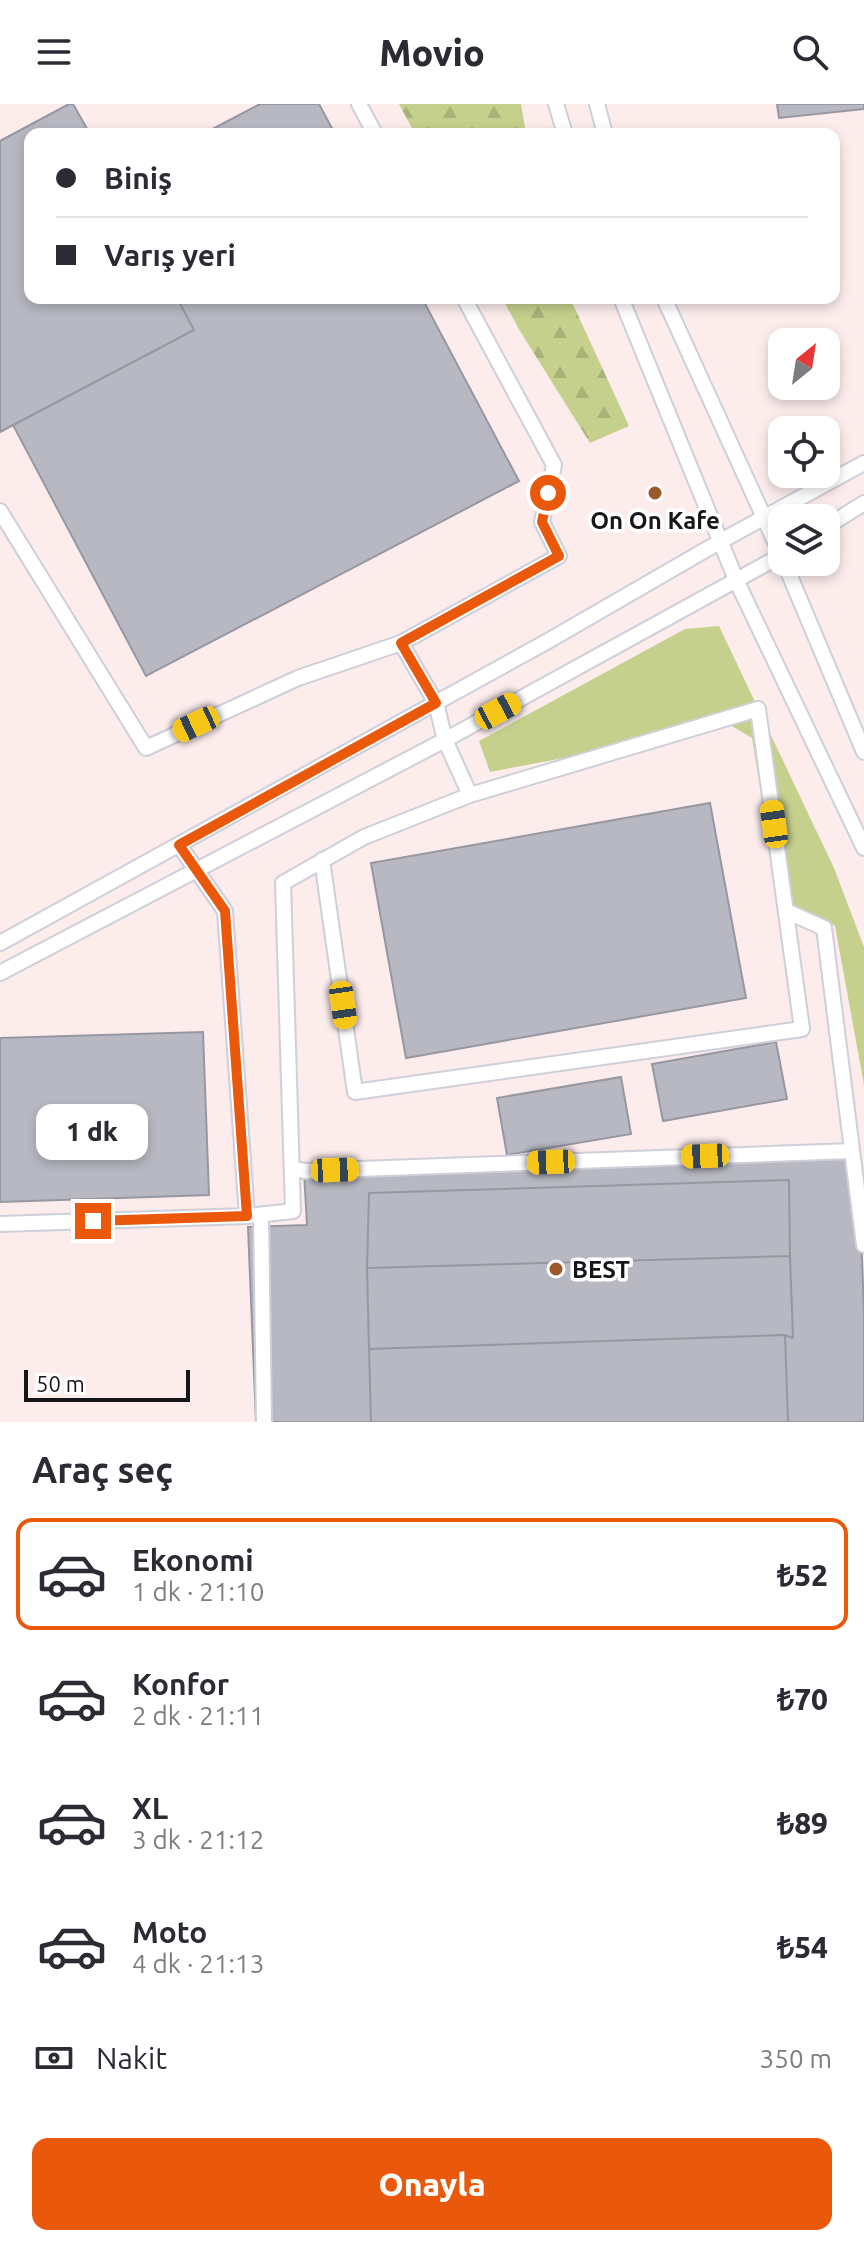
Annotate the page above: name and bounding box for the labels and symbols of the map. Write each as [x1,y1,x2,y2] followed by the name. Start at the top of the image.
[768,328,840,400] north arrow
[530,475,566,511] route start
[646,484,664,502] marker: On On Kafe
[590,507,720,534] place label: On On Kafe
[471,689,525,733] car
[169,703,223,745] car
[759,799,789,849] car
[328,980,358,1030] car
[37,1105,149,1161] callout: 1 dk
[681,1143,729,1169] car
[527,1149,575,1175] car
[311,1157,359,1183] car
[75,1203,111,1239] route end
[572,1256,630,1283] place label: BEST
[547,1260,565,1278] marker: BEST
[24,1366,190,1402] scale bar

